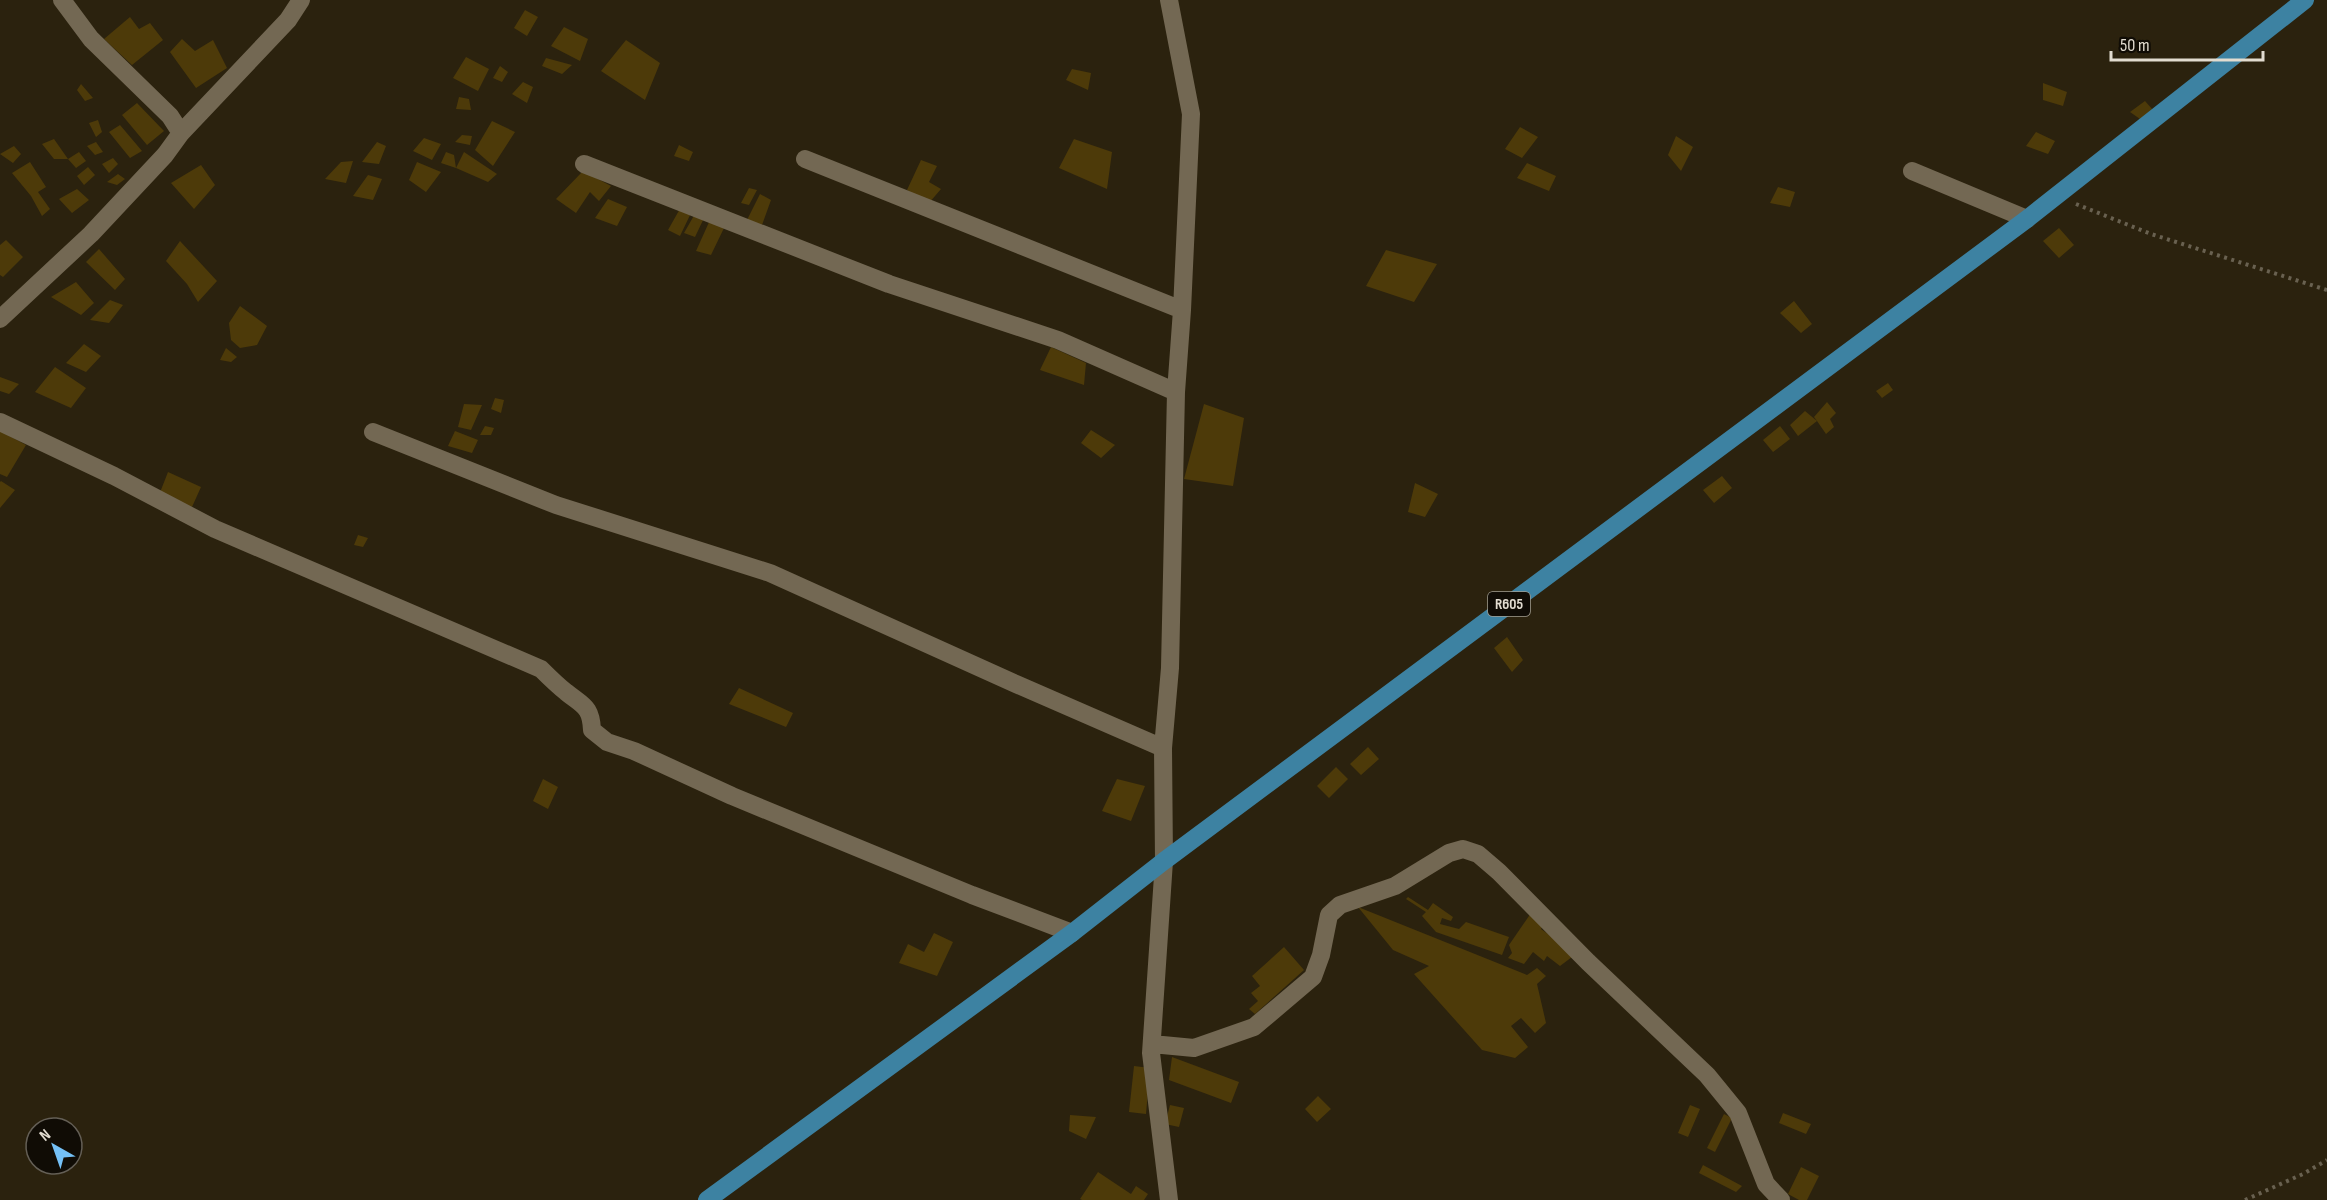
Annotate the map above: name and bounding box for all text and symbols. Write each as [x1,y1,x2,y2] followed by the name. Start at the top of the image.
[2111,24,2262,62] scale bar
[2120,35,2150,56] text: 50 m
[1488,592,1530,616] road number: R605
[24,1116,84,1176] north arrow
[36,1126,55,1146] text: N

